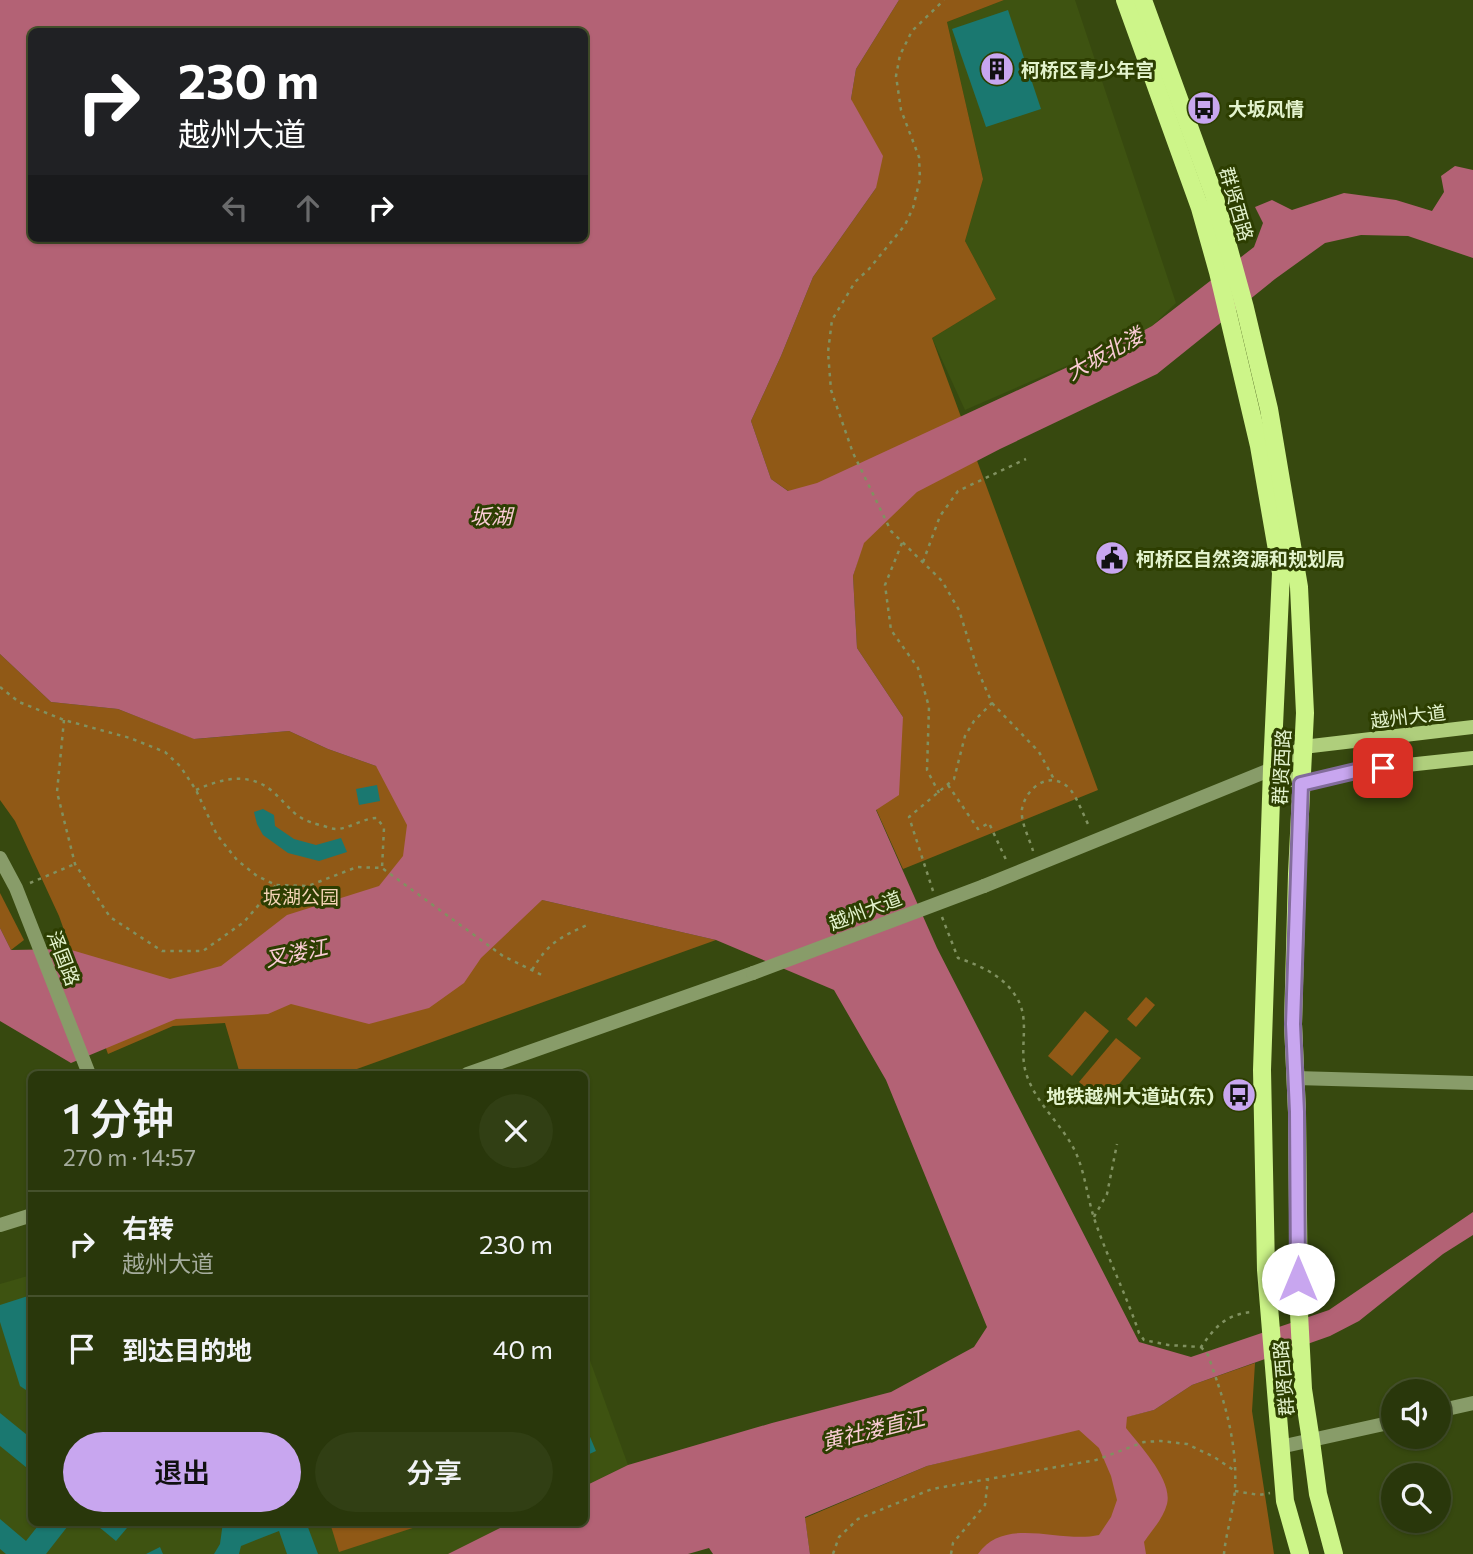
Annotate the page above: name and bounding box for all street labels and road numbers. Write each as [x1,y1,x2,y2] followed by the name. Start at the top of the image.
[1215,164,1259,244] street label: 群贤西路
[1369,700,1447,732] street label: 越州大道
[1268,728,1294,806] street label: 群贤西路
[825,886,905,934] street label: 越州大道
[43,927,85,989] street label: 泽国路
[1268,1339,1298,1417] street label: 群贤西路

